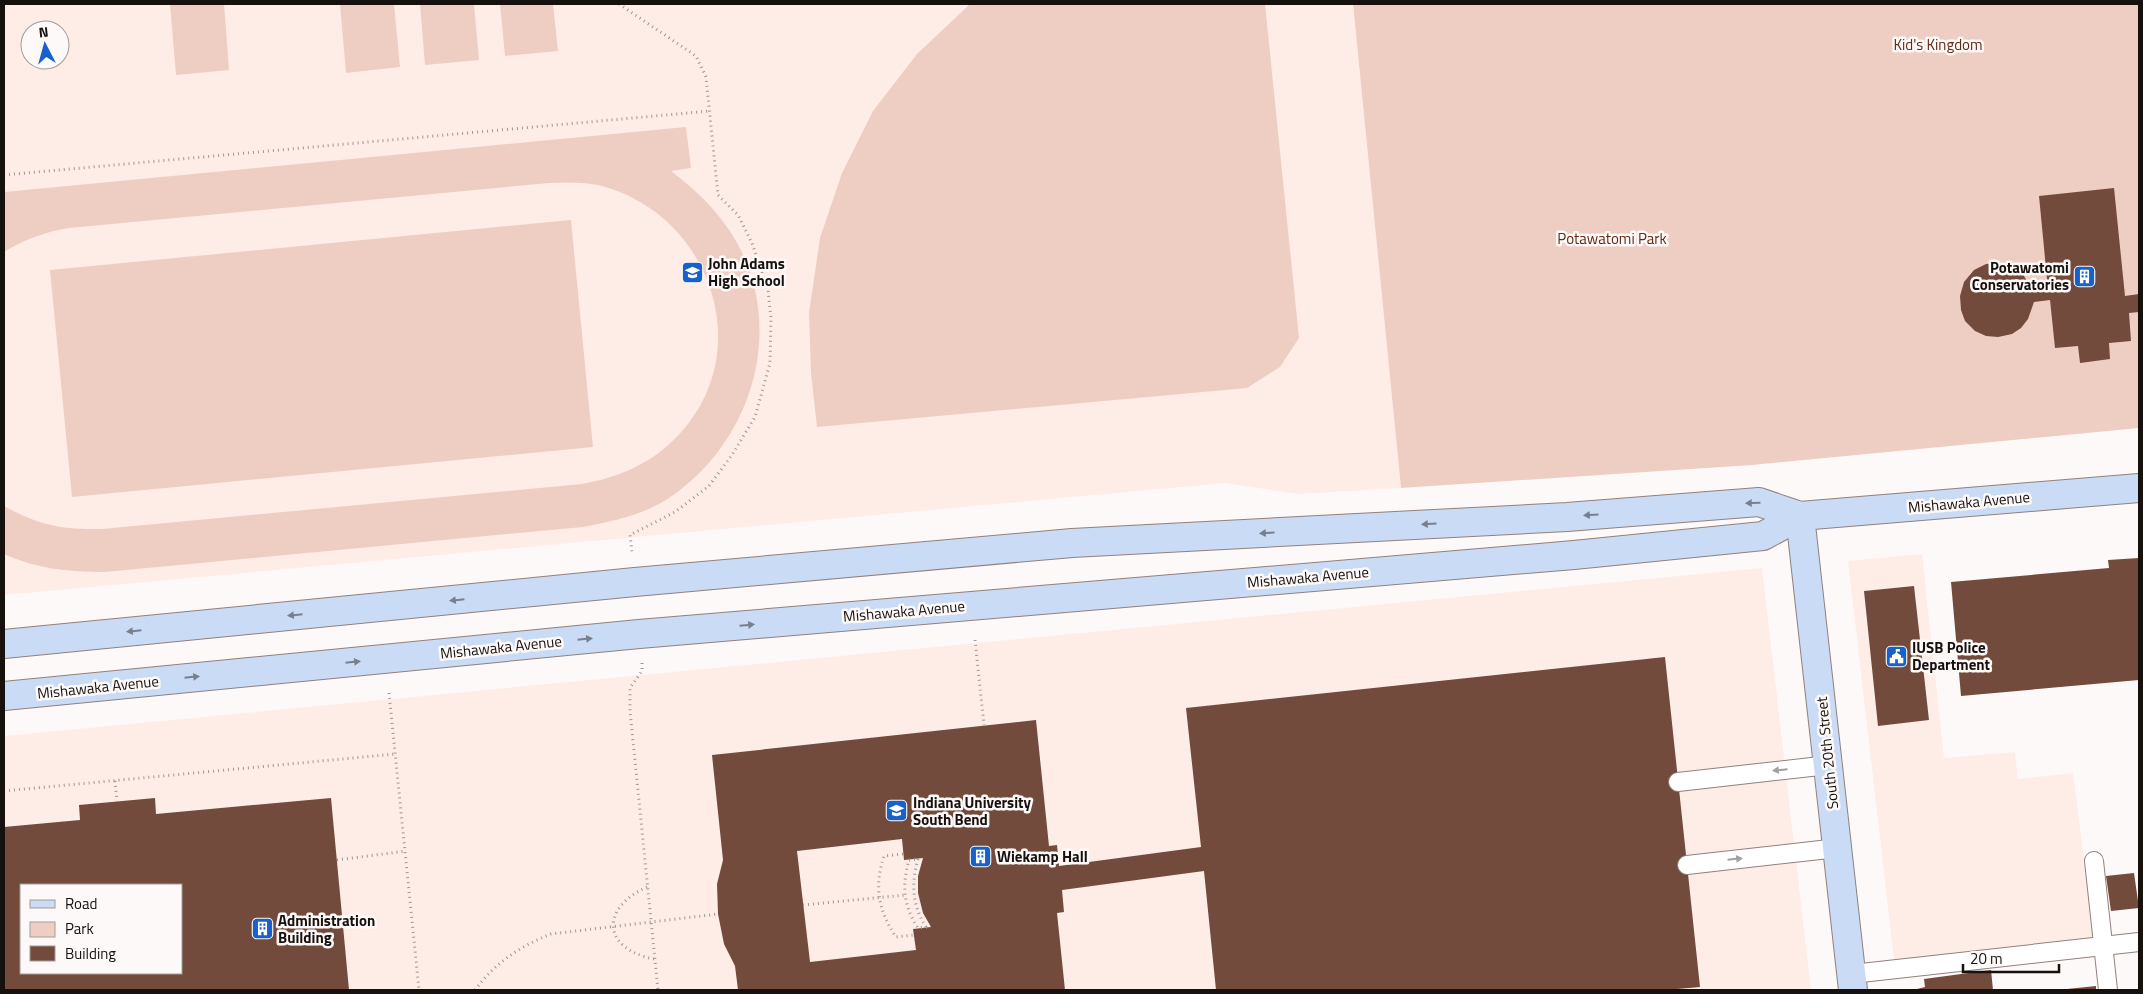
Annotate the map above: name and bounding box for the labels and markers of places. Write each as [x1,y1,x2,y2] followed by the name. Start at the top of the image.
[708,252,785,292] place label: John Adams High School
[1972,256,2069,296] place label: Potawatomi Conservatories
[680,260,704,284] school or university icon: John Adams High School
[2073,264,2097,288] building icon: Potawatomi Conservatories
[1912,636,1991,676] place label: IUSB Police Department
[1884,644,1908,668] public building icon: IUSB Police Department
[913,791,1032,831] place label: Indiana University South Bend
[885,799,909,823] school or university icon: Indiana University South Bend
[969,844,993,868] building icon: Wiekamp Hall
[997,845,1088,868] place label: Wiekamp Hall
[278,909,375,949] place label: Administration Building
[250,917,274,941] building icon: Administration Building

